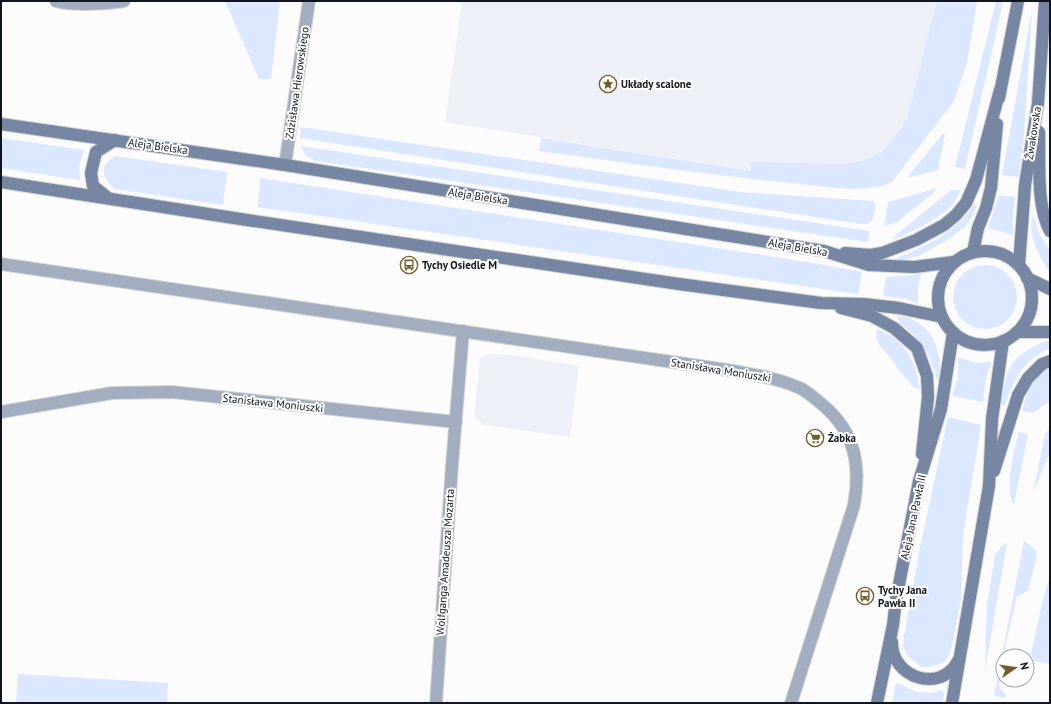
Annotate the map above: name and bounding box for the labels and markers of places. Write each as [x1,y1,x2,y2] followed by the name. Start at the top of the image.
[598,74,618,94] place icon: Układy scalone
[621,77,692,91] place label: Układy scalone
[399,255,419,275] bus stop icon: Tychy Osiedle M
[422,258,497,272] place label: Tychy Osiedle M
[805,428,825,448] supermarket icon: Żabka
[828,431,856,445] place label: Żabka
[878,583,927,610] place label: Tychy Jana Pawła II
[855,586,875,606] bus stop icon: Tychy Jana Pawła II

